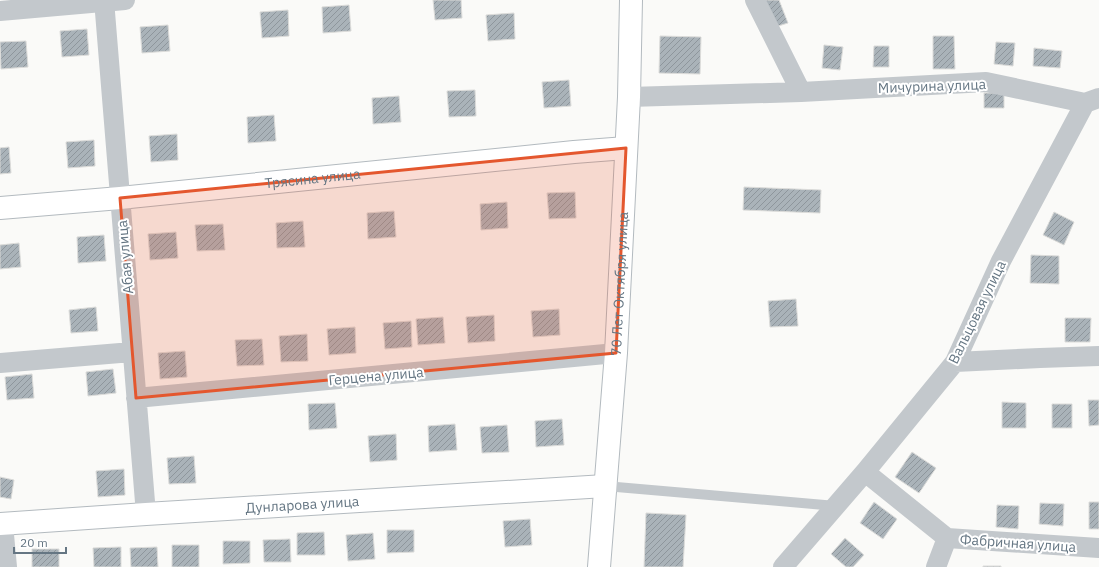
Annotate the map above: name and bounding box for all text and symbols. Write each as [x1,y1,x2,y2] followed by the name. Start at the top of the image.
[878,75,987,97] street label: Мичурина улица
[264,165,362,192] street label: Трясина улица
[607,211,632,356] street label: 70 Лет Октября улица
[113,219,137,295] street label: Абая улица
[944,257,1010,367] street label: Вальцовая улица
[328,363,425,389] street label: Герцена улица
[245,492,360,517] street label: Дунларова улица
[14,529,66,555] scale bar
[959,530,1077,556] street label: Фабричная улица
[20,535,48,550] text: 20 m

